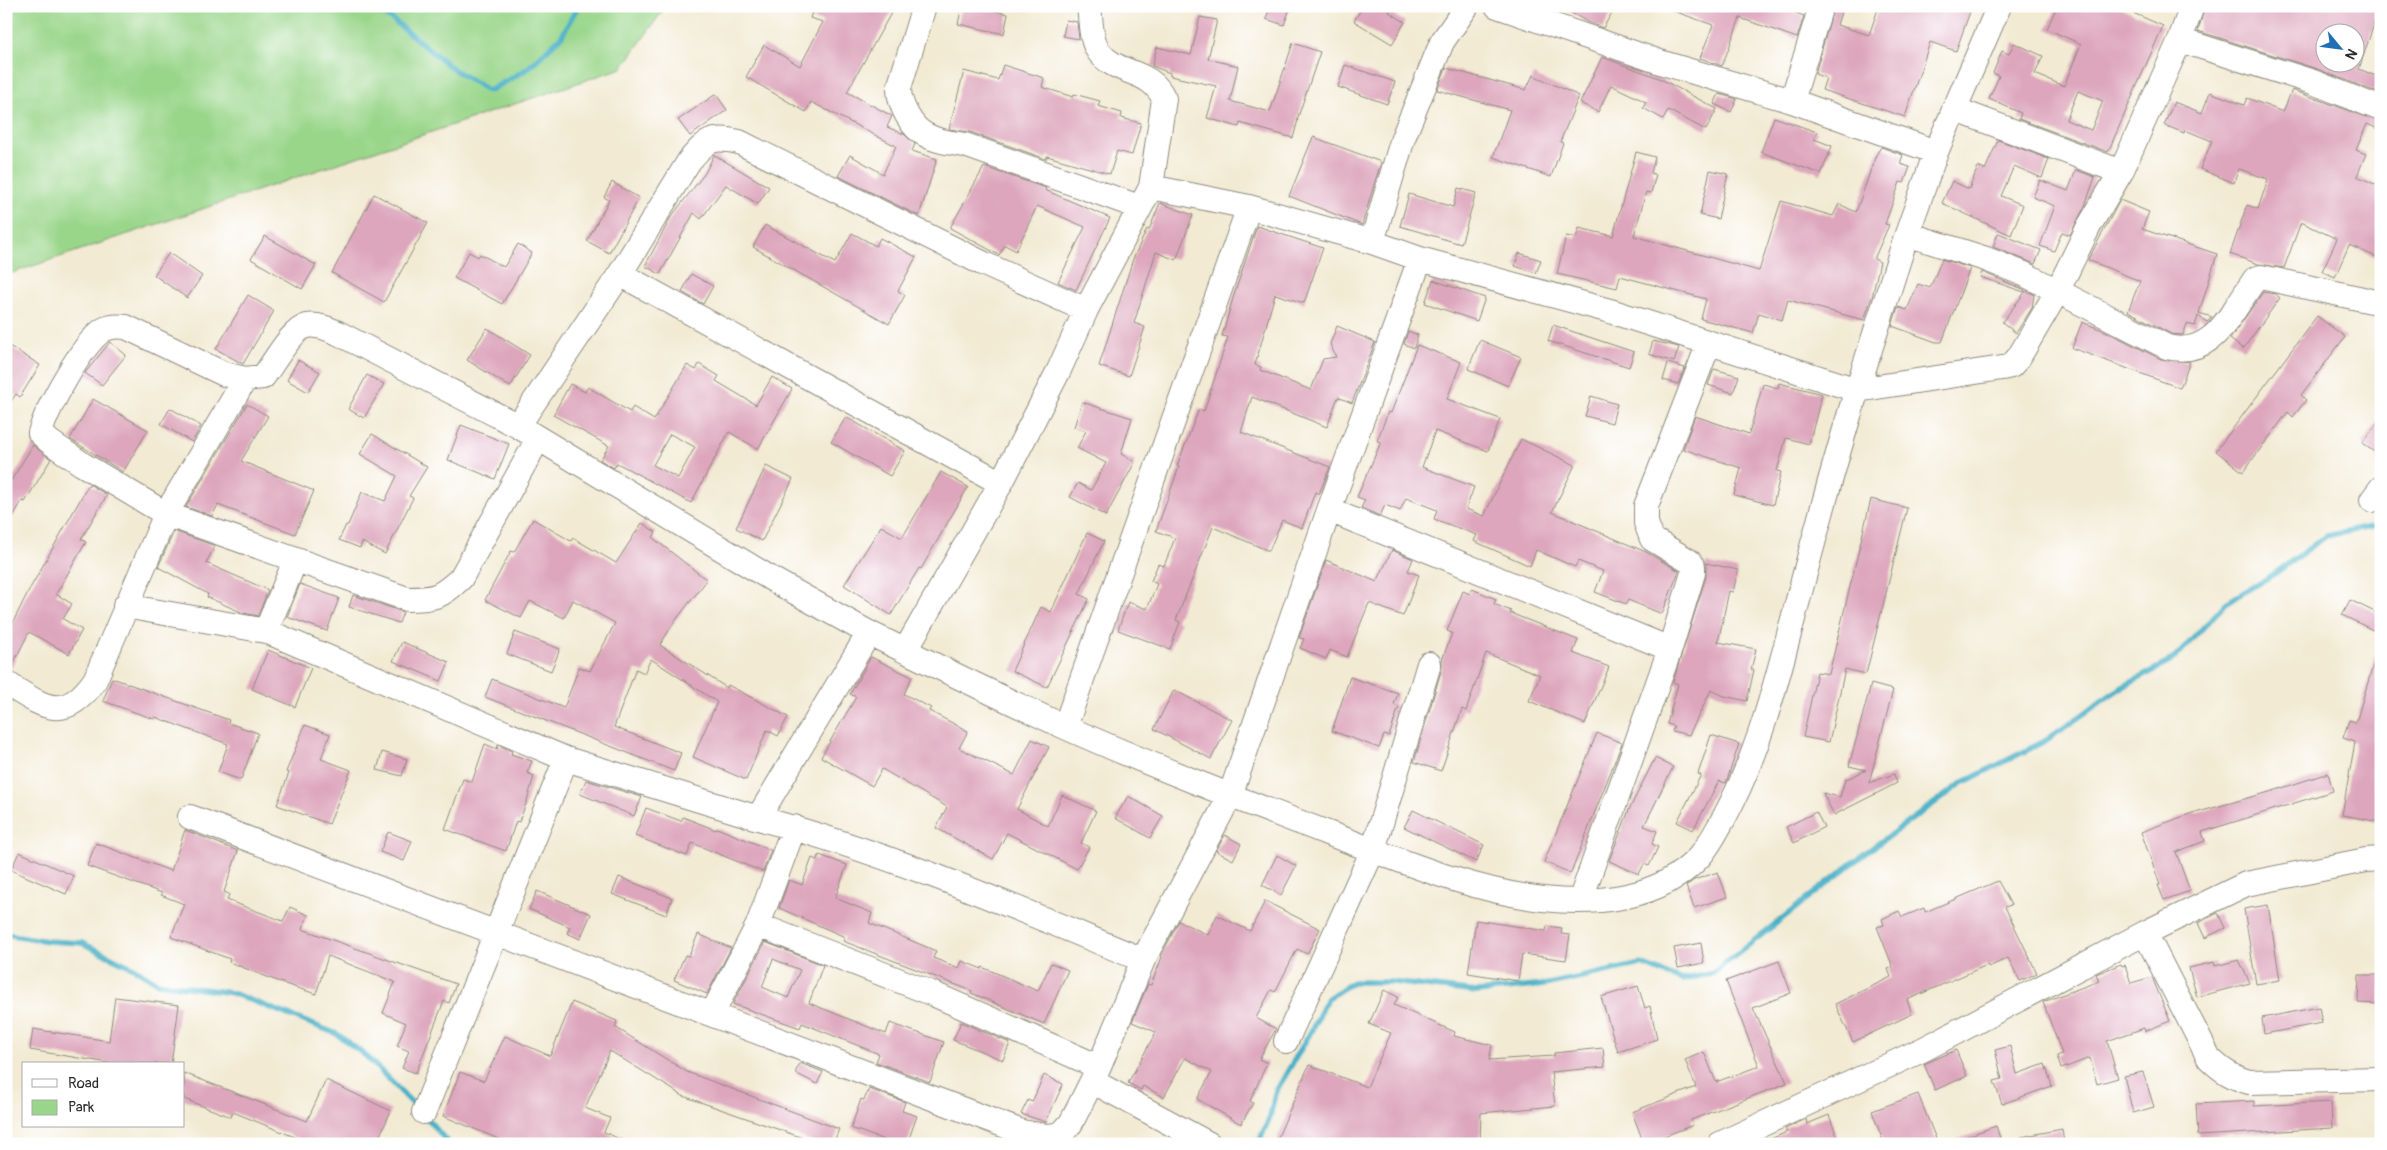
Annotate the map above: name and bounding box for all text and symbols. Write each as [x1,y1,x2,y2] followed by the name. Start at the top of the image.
[2314,22,2364,72] north arrow
[2341,46,2361,62] text: N
[22,1062,185,1128] legend
[68,1074,99,1093] text: Road
[68,1098,95,1117] text: Park

